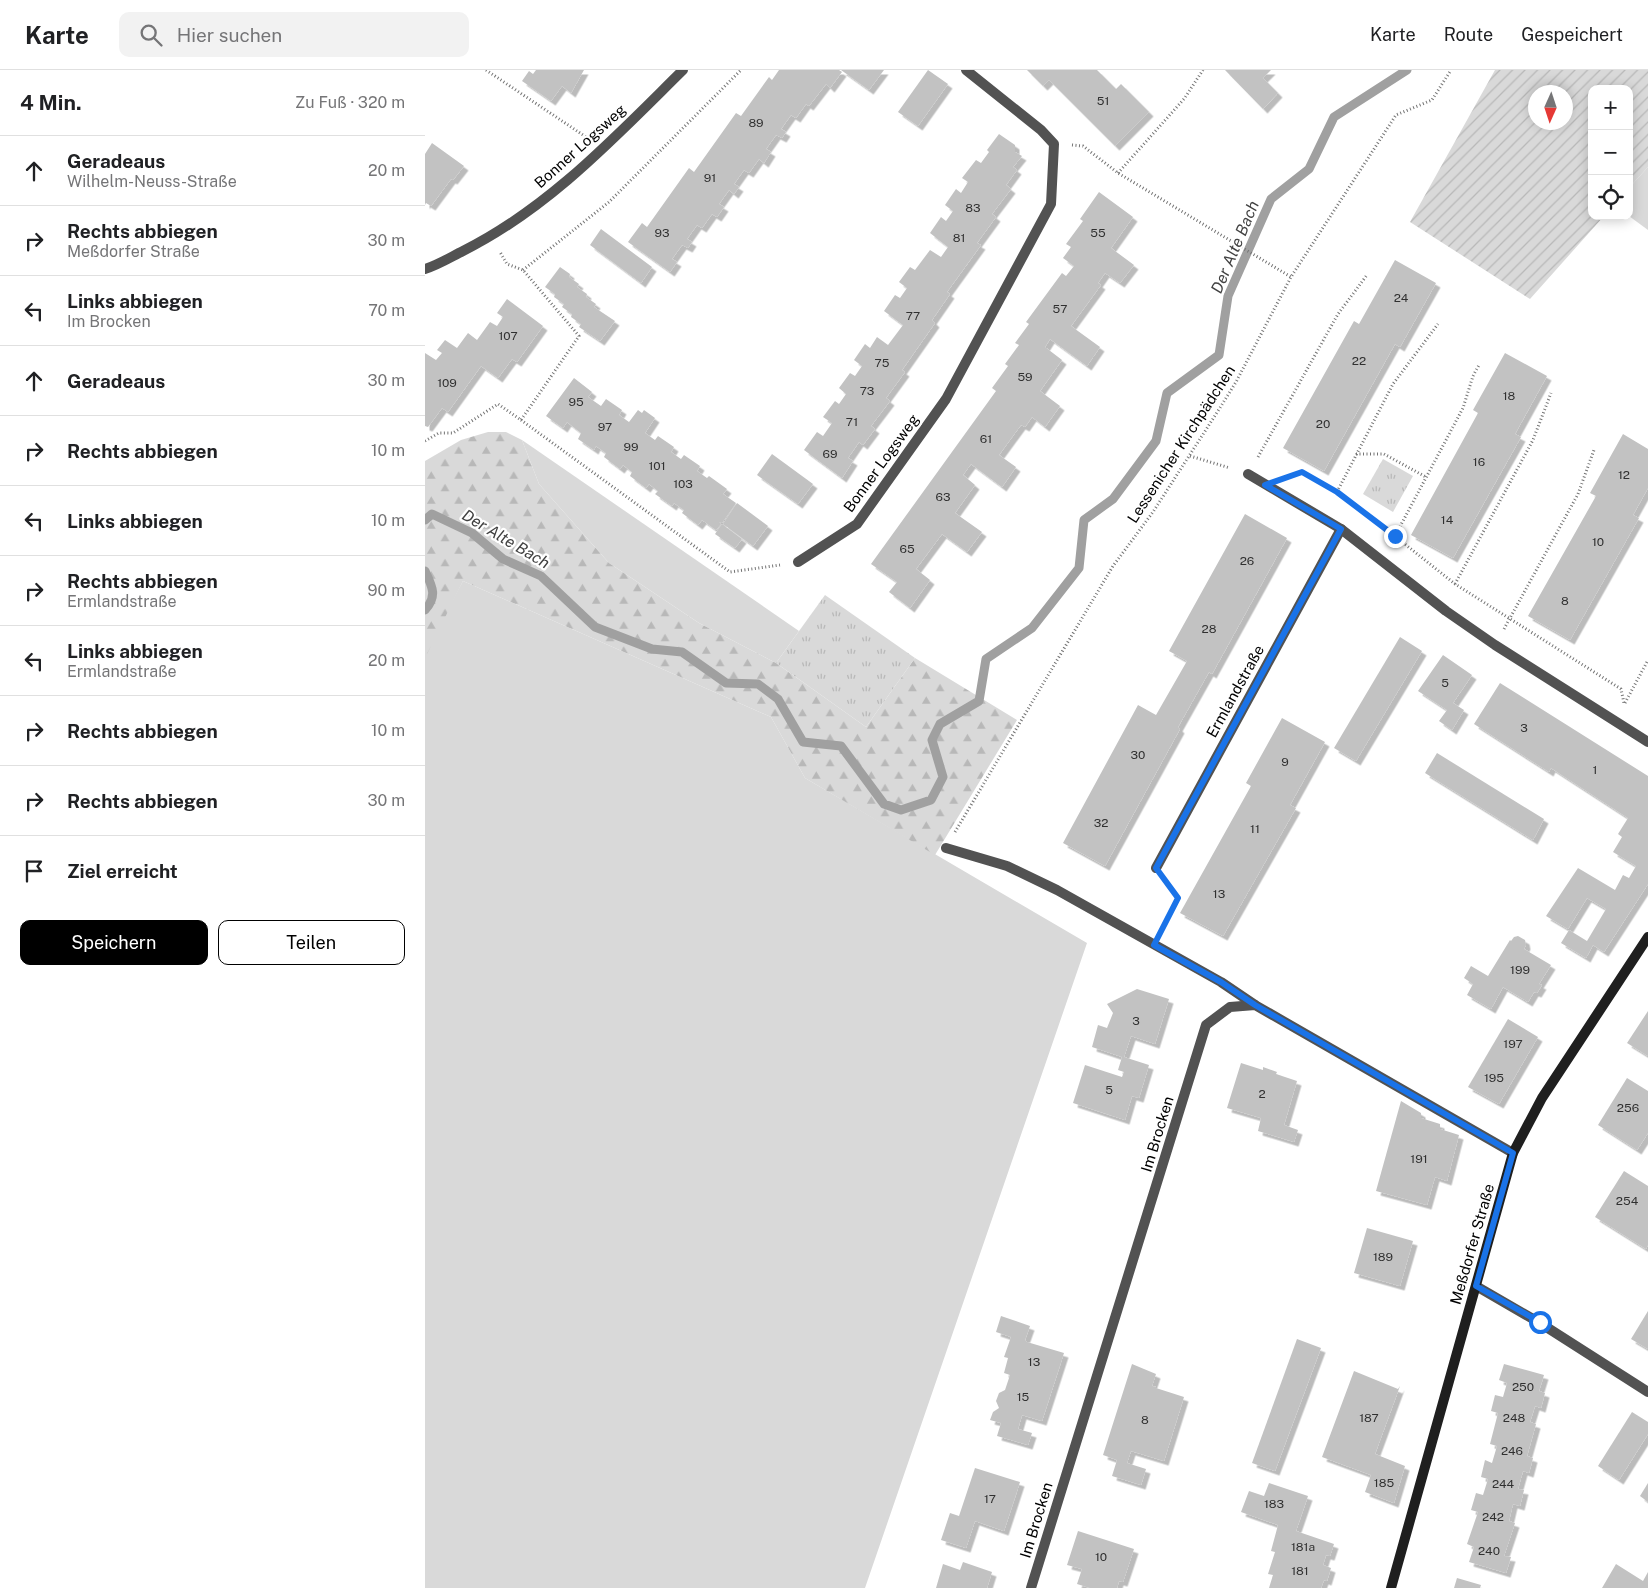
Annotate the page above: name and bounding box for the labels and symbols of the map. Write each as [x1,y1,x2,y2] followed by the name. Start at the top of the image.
[1528,85,1573,130] north arrow
[1097,94,1109,108] house number: 51
[531,101,629,191] street label: Bonner Logsweg
[748,116,764,130] house number: 89
[704,171,716,185] house number: 91
[1207,198,1263,296] water label: Der Alte Bach
[965,201,981,215] house number: 83
[655,226,669,240] house number: 93
[1090,226,1106,240] house number: 55
[953,231,965,245] house number: 81
[1394,291,1409,305] house number: 24
[1053,302,1067,316] house number: 57
[906,309,920,323] house number: 77
[498,329,518,343] house number: 107
[1352,354,1366,368] house number: 22
[875,356,890,370] house number: 75
[1124,362,1238,526] street label: Lessenicher Kirchpädchen
[1017,370,1033,384] house number: 59
[437,376,457,390] house number: 109
[860,384,874,398] house number: 73
[1503,389,1516,403] house number: 18
[568,395,584,409] house number: 95
[840,411,922,515] street label: Bonner Logsweg
[846,415,858,429] house number: 71
[1316,417,1330,431] house number: 20
[598,420,612,434] house number: 97
[980,432,992,446] house number: 61
[624,440,638,454] house number: 99
[823,447,837,461] house number: 69
[1473,455,1485,469] house number: 16
[648,459,666,473] house number: 101
[1618,468,1630,482] house number: 12
[673,477,693,491] house number: 103
[936,490,950,504] house number: 63
[459,505,553,573] water label: Der Alte Bach
[1441,513,1454,527] house number: 14
[1384,525,1407,548] route end
[1592,535,1604,549] house number: 10
[899,542,915,556] house number: 65
[1240,554,1254,568] house number: 26
[1561,594,1569,608] house number: 8
[1202,622,1217,636] house number: 28
[1203,642,1267,740] street label: Ermlandstraße
[1441,676,1449,690] house number: 5
[1520,721,1528,735] house number: 3
[1131,748,1145,762] house number: 30
[1281,755,1289,769] house number: 9
[1593,763,1597,777] house number: 1
[1094,816,1108,830] house number: 32
[1250,822,1260,836] house number: 11
[1213,887,1225,901] house number: 13
[1510,963,1530,977] house number: 199
[1132,1014,1140,1028] house number: 3
[1503,1037,1523,1051] house number: 197
[1484,1071,1504,1085] house number: 195
[1105,1083,1113,1097] house number: 5
[1258,1087,1266,1101] house number: 2
[1137,1094,1177,1174] street label: Im Brocken
[1617,1101,1639,1115] house number: 256
[1410,1152,1428,1166] house number: 191
[1447,1182,1497,1306] street label: Meßdorfer Straße
[1616,1194,1639,1208] house number: 254
[1373,1250,1393,1264] house number: 189
[1529,1311,1552,1334] route start
[1028,1355,1040,1369] house number: 13
[1512,1380,1534,1394] house number: 250
[1017,1390,1030,1404] house number: 15
[1359,1411,1379,1425] house number: 187
[1503,1411,1525,1425] house number: 248
[1141,1413,1149,1427] house number: 8
[1501,1444,1523,1458] house number: 246
[1374,1476,1394,1490] house number: 185
[1492,1477,1515,1491] house number: 244
[1016,1480,1056,1560] street label: Im Brocken
[984,1492,996,1506] house number: 17
[1264,1497,1284,1511] house number: 183
[1482,1510,1504,1524] house number: 242
[1291,1540,1315,1554] house number: 181a
[1478,1544,1500,1558] house number: 240
[1095,1550,1107,1564] house number: 10
[1291,1564,1309,1578] house number: 181

